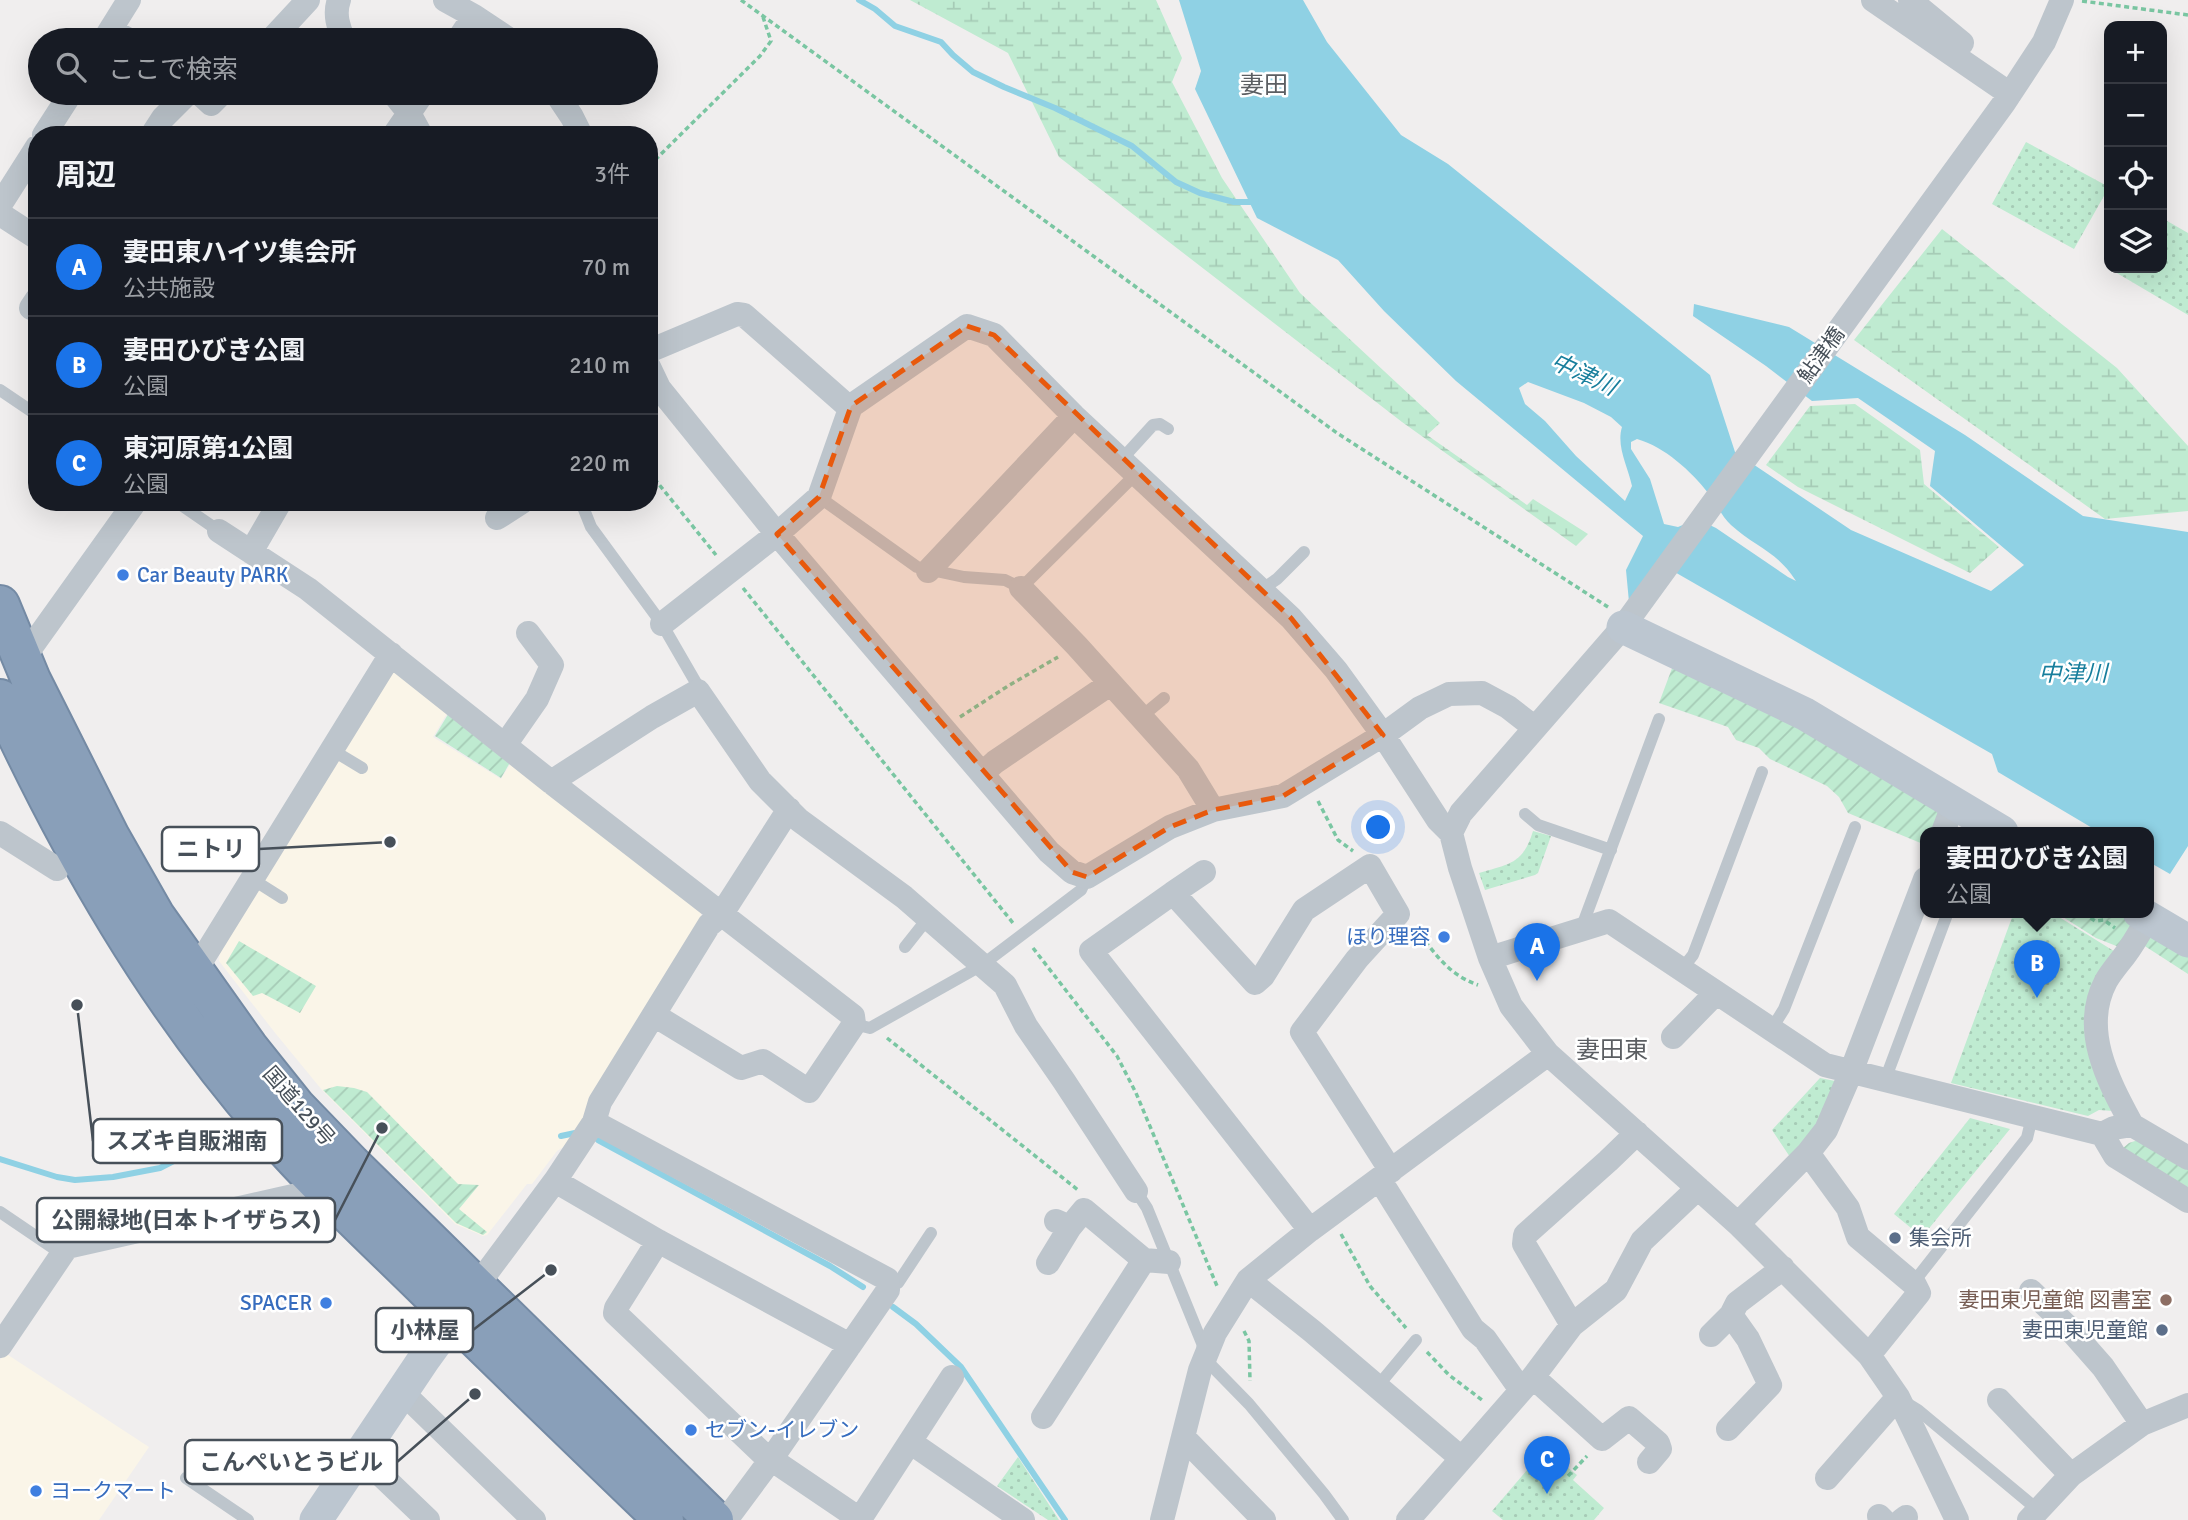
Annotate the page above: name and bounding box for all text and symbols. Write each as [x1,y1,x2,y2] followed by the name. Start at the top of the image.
[2104,21,2167,273] map controls
[2104,21,2167,84] button: +
[28,28,658,105] search box
[52,48,90,86] icon: search
[108,54,238,86] text: ここで検索
[1240,70,1288,100] district label: 妻田
[2104,84,2167,147] button: −
[2104,147,2167,210] button: locate
[56,157,116,194] text: 周辺
[595,160,630,189] text: 3件
[2104,210,2167,273] button: layers
[123,237,356,269] text: 妻田東ハイツ集会所
[72,253,86,282] text: A
[582,253,630,282] text: 70 m
[123,274,215,303] text: 公共施設
[1792,322,1850,388] street label: 鮎津橋
[123,335,305,367] text: 妻田ひびき公園
[1546,347,1624,403] water label: 中津川
[72,351,86,380] text: B
[569,351,630,380] text: 210 m
[123,372,169,401] text: 公園
[123,433,293,465] text: 東河原第1公園
[72,449,86,478] text: C
[569,449,630,478] text: 220 m
[123,470,169,499] text: 公園
[137,562,289,588] place label: Car Beauty PARK
[115,567,131,583] marker: Car Beauty PARK
[2039,659,2111,688] water label: 中津川
[1361,810,1395,844] your location
[162,827,259,871] callout: ニトリ
[1920,827,2154,918] popup
[177,835,246,864] text: ニトリ
[1946,843,2128,875] text: 妻田ひびき公園
[1946,880,1992,909] text: 公園
[1514,923,1560,981] pin: A
[1346,924,1430,950] place label: ほり理容
[1436,929,1452,945] marker: ほり理容
[2014,940,2060,998] pin: B
[1576,1035,1648,1065] district label: 妻田東
[257,1061,341,1151] street label: 国道129号
[93,1119,282,1163] callout: スズキ自販湘南
[107,1127,268,1156] text: スズキ自販湘南
[37,1198,335,1242] callout: 公開緑地(日本トイザらス)
[51,1206,321,1235] text: 公開緑地(日本トイザらス)
[1909,1225,1972,1251] place label: 集会所
[1887,1230,1903,1246] marker: 集会所
[1958,1287,2152,1313] place label: 妻田東児童館 図書室
[240,1290,312,1316] place label: SPACER
[2158,1292,2174,1308] marker: 妻田東児童館 図書室
[318,1295,334,1311] marker: SPACER
[376,1308,473,1352] callout: 小林屋
[391,1316,460,1345] text: 小林屋
[2022,1317,2148,1343] place label: 妻田東児童館
[2154,1322,2170,1338] marker: 妻田東児童館
[705,1417,859,1443] place label: セブン-イレブン
[683,1422,699,1438] marker: セブン-イレブン
[1524,1436,1570,1494] pin: C
[185,1440,397,1484] callout: こんぺいとうビル
[199,1448,383,1477] text: こんぺいとうビル
[50,1478,176,1504] place label: ヨークマート
[28,1483,44,1499] marker: ヨークマート

